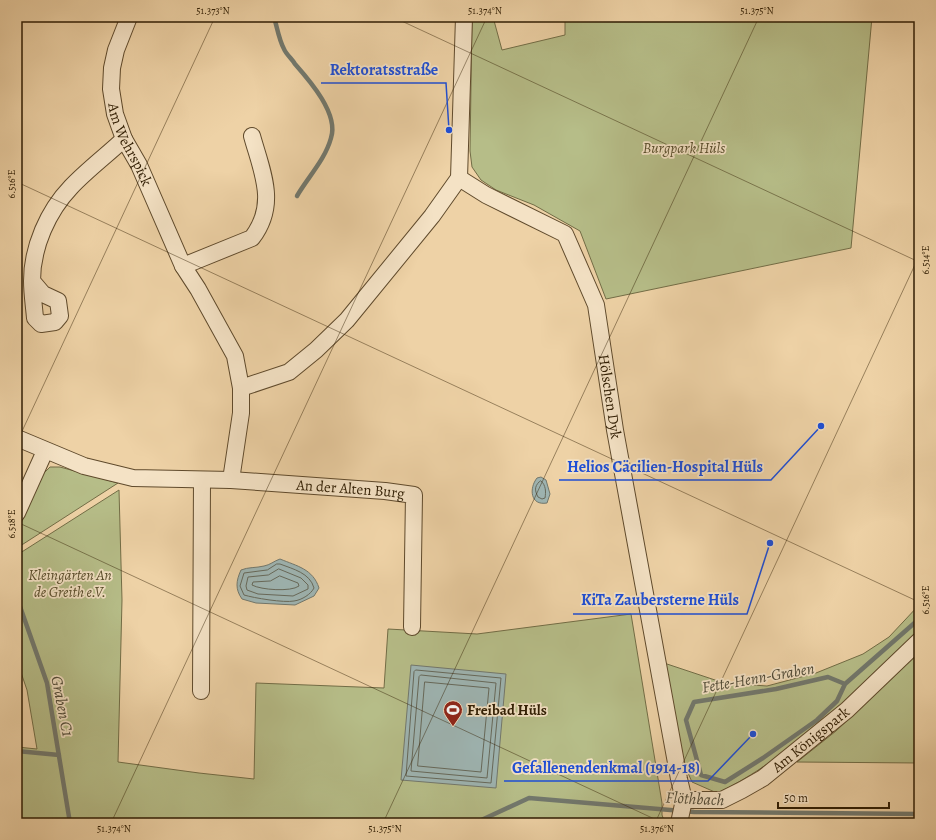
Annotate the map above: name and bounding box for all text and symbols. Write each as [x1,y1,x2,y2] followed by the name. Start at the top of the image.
[196,4,230,17] text: 51.373°N
[468,4,502,17] text: 51.374°N
[740,4,774,17] text: 51.375°N
[321,55,446,83] callout: Rektoratsstraße
[330,59,438,81] text: Rektoratsstraße
[103,101,157,189] street label: Am Wehrspick
[643,138,725,158] park label: Burgpark Hüls
[5,169,18,198] text: 6.516°E
[919,245,932,274] text: 6.514°E
[594,353,627,441] street label: Hölschen Dyk
[559,452,771,480] callout: Helios Cäcilien-Hospital Hüls
[567,456,763,478] text: Helios Cäcilien-Hospital Hüls
[295,475,406,504] street label: An der Alten Burg
[5,509,18,539] text: 6.518°E
[28,565,112,602] park label: Kleingärten An de Greith e.V.
[919,585,932,614] text: 6.516°E
[573,586,747,614] callout: KiTa Zaubersterne Hüls
[581,589,739,611] text: KiTa Zaubersterne Hüls
[700,657,816,699] water label: Fette-Henn-Graben
[45,674,79,738] water label: Graben C1
[442,699,464,727] sports icon: Freibad Hüls
[467,700,547,720] place label: Freibad Hüls
[767,701,854,777] street label: Am Königspark
[504,753,708,781] callout: Gefallenendenkmal (1914-18)
[512,757,700,779] text: Gefallenendenkmal (1914-18)
[778,784,889,810] scale bar
[665,786,725,812] water label: Flöthbach
[784,790,808,806] text: 50 m
[97,822,131,835] text: 51.374°N
[368,822,402,835] text: 51.375°N
[640,822,674,835] text: 51.376°N

